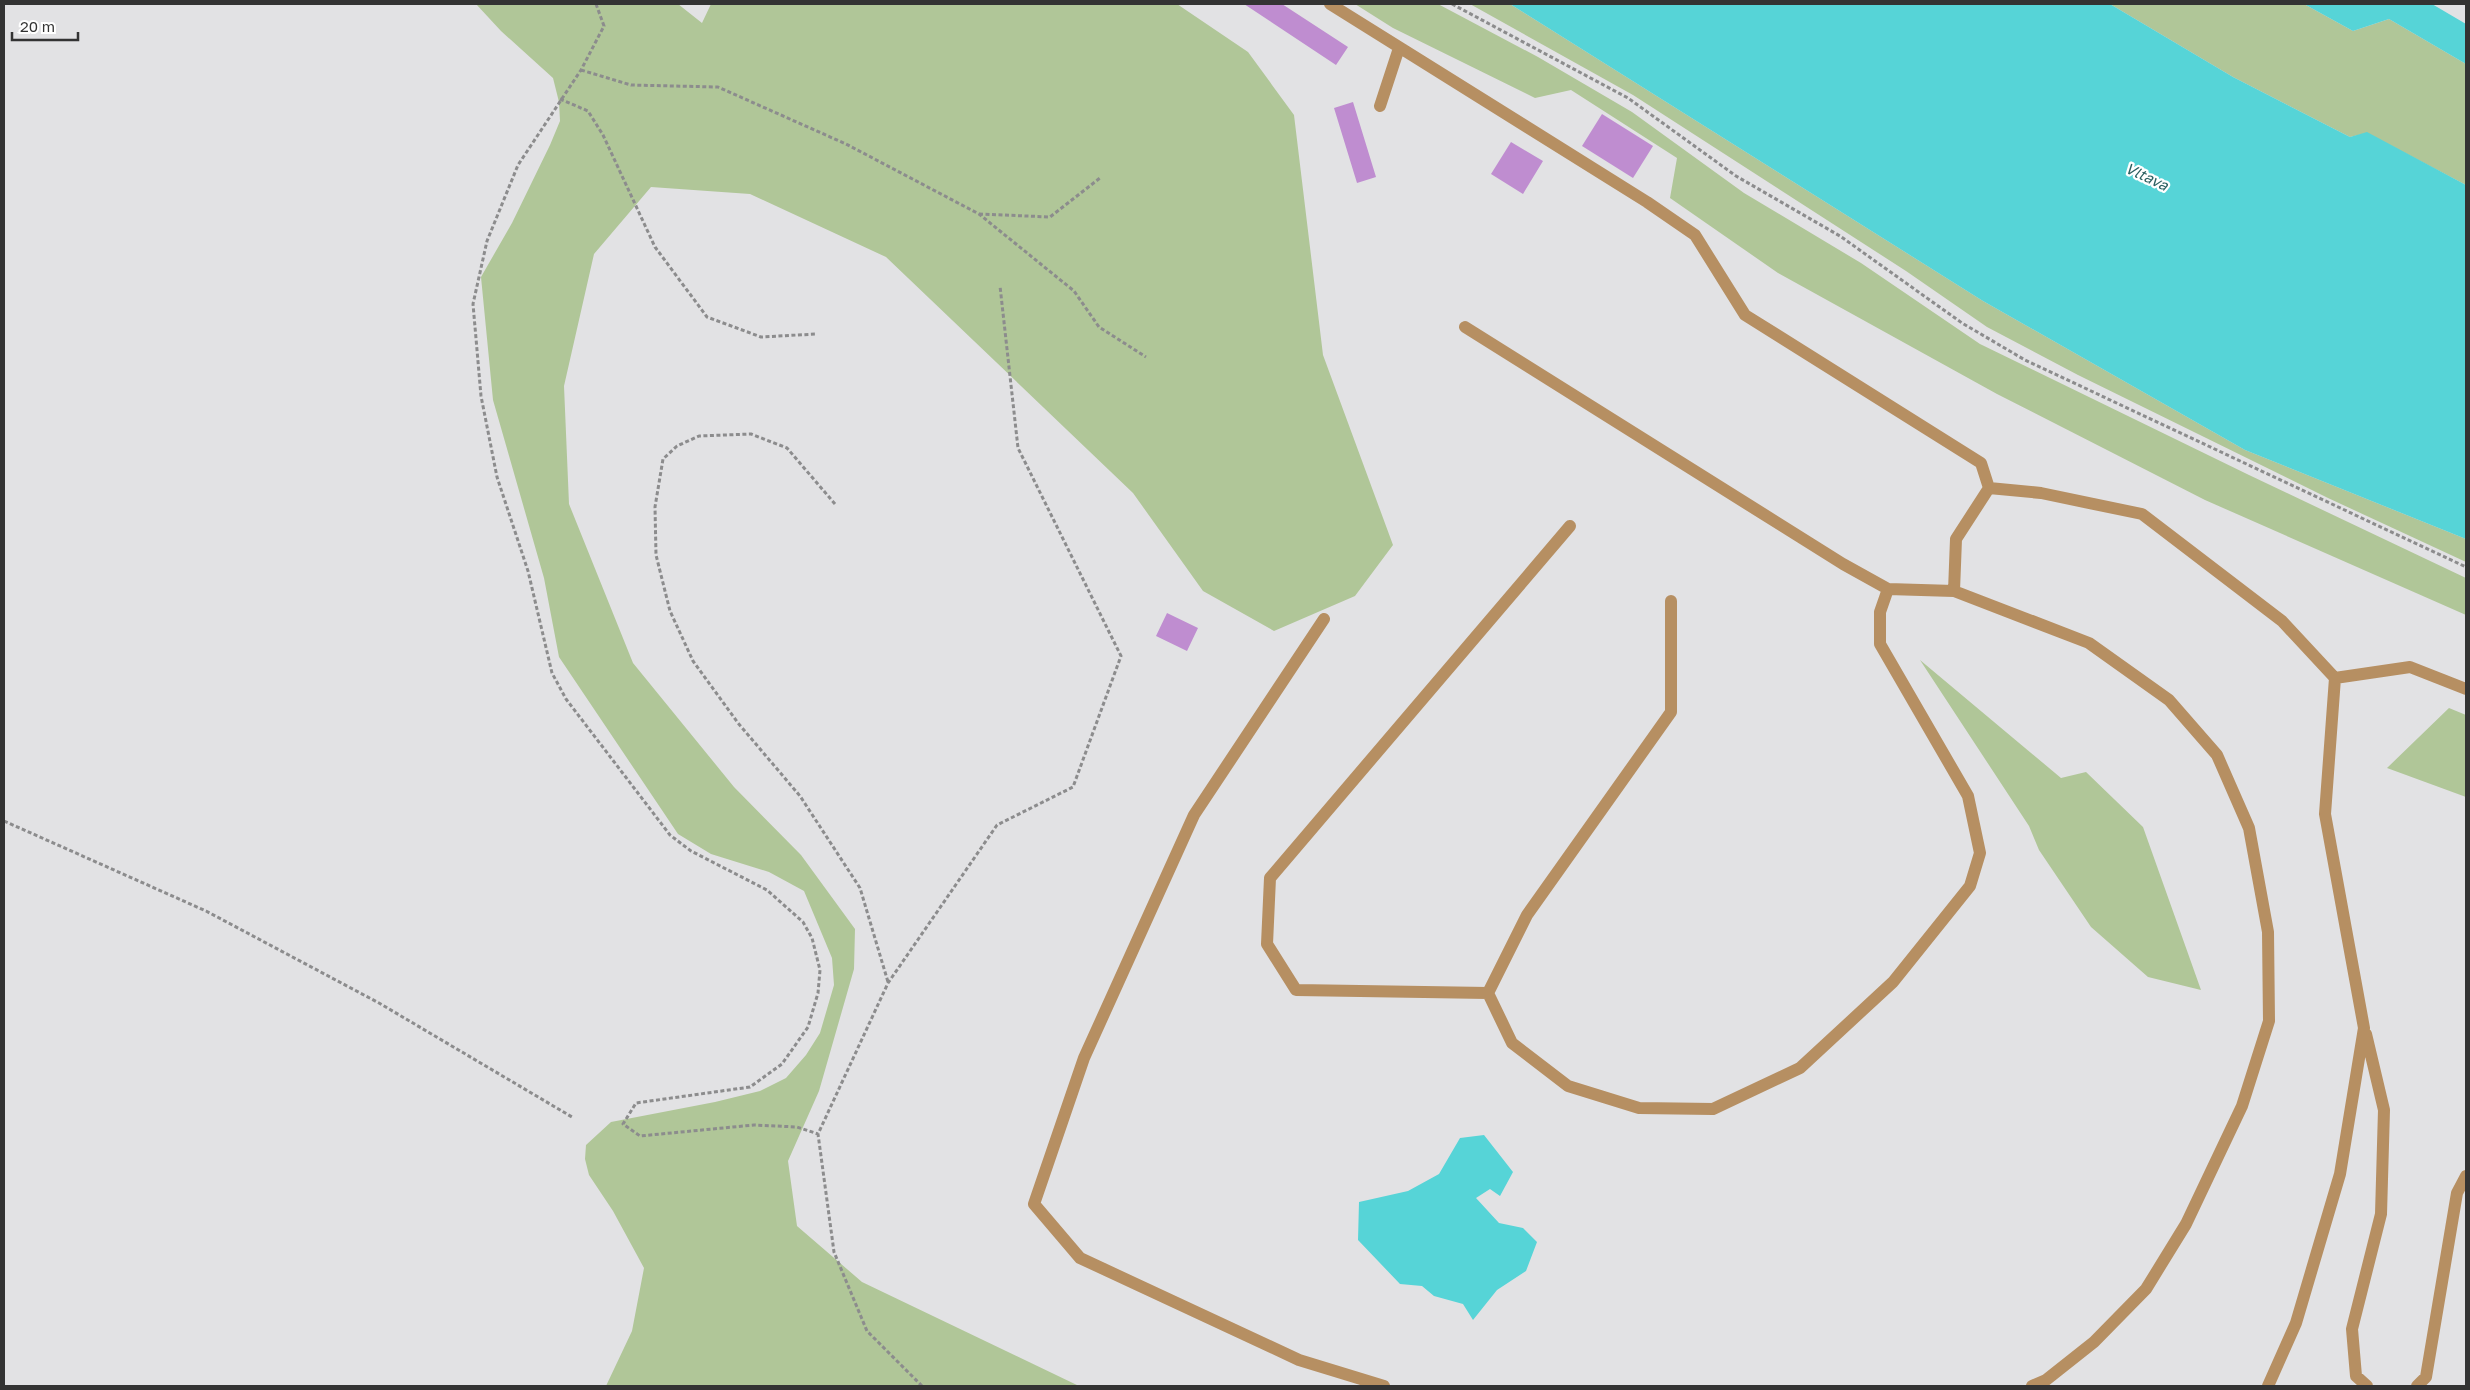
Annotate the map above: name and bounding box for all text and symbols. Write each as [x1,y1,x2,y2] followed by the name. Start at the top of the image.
[12,10,79,42] scale bar
[20,17,55,35] text: 20 m
[2123,158,2172,194] water label: Vltava

